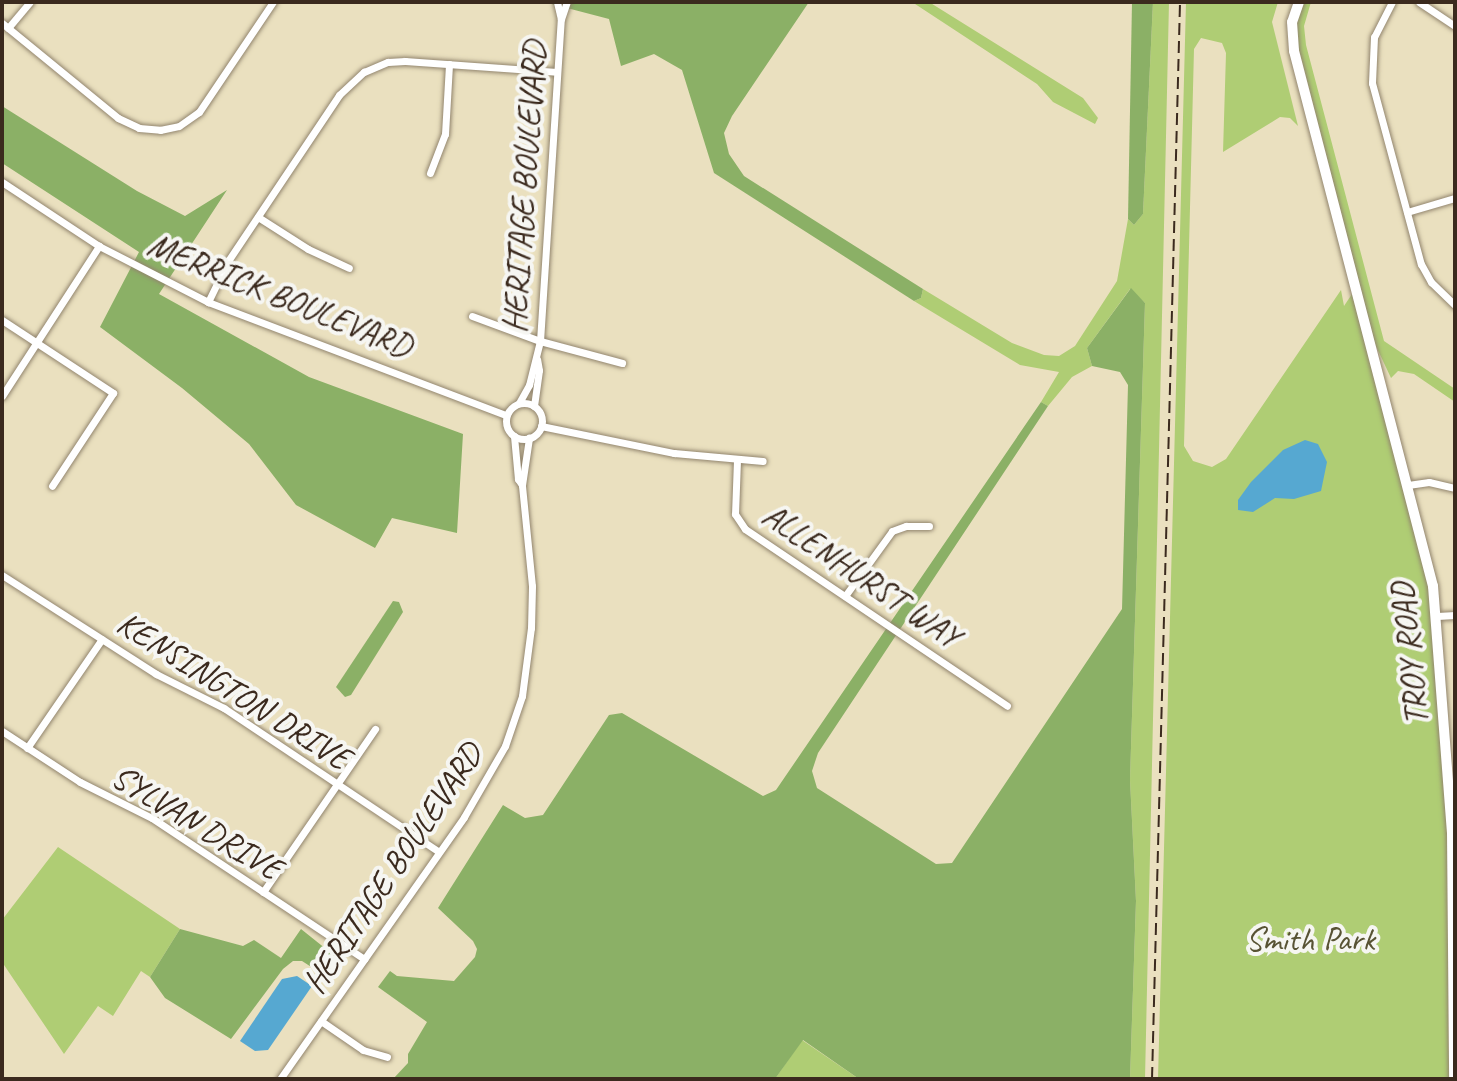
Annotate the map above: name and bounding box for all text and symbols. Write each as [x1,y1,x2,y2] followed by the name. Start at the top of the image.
[493,39,555,335] street label: HERITAGE BOULEVARD
[141,223,419,367] street label: MERRICK BOULEVARD
[755,494,969,656] street label: ALLENHURST WAY
[1381,580,1437,728] street label: TROY ROAD
[110,602,358,778] street label: KENSINGTON DRIVE
[293,735,491,1001] street label: HERITAGE BOULEVARD
[105,756,289,888] street label: SYLVAN DRIVE
[1245,919,1375,959] park label: Smith Park

